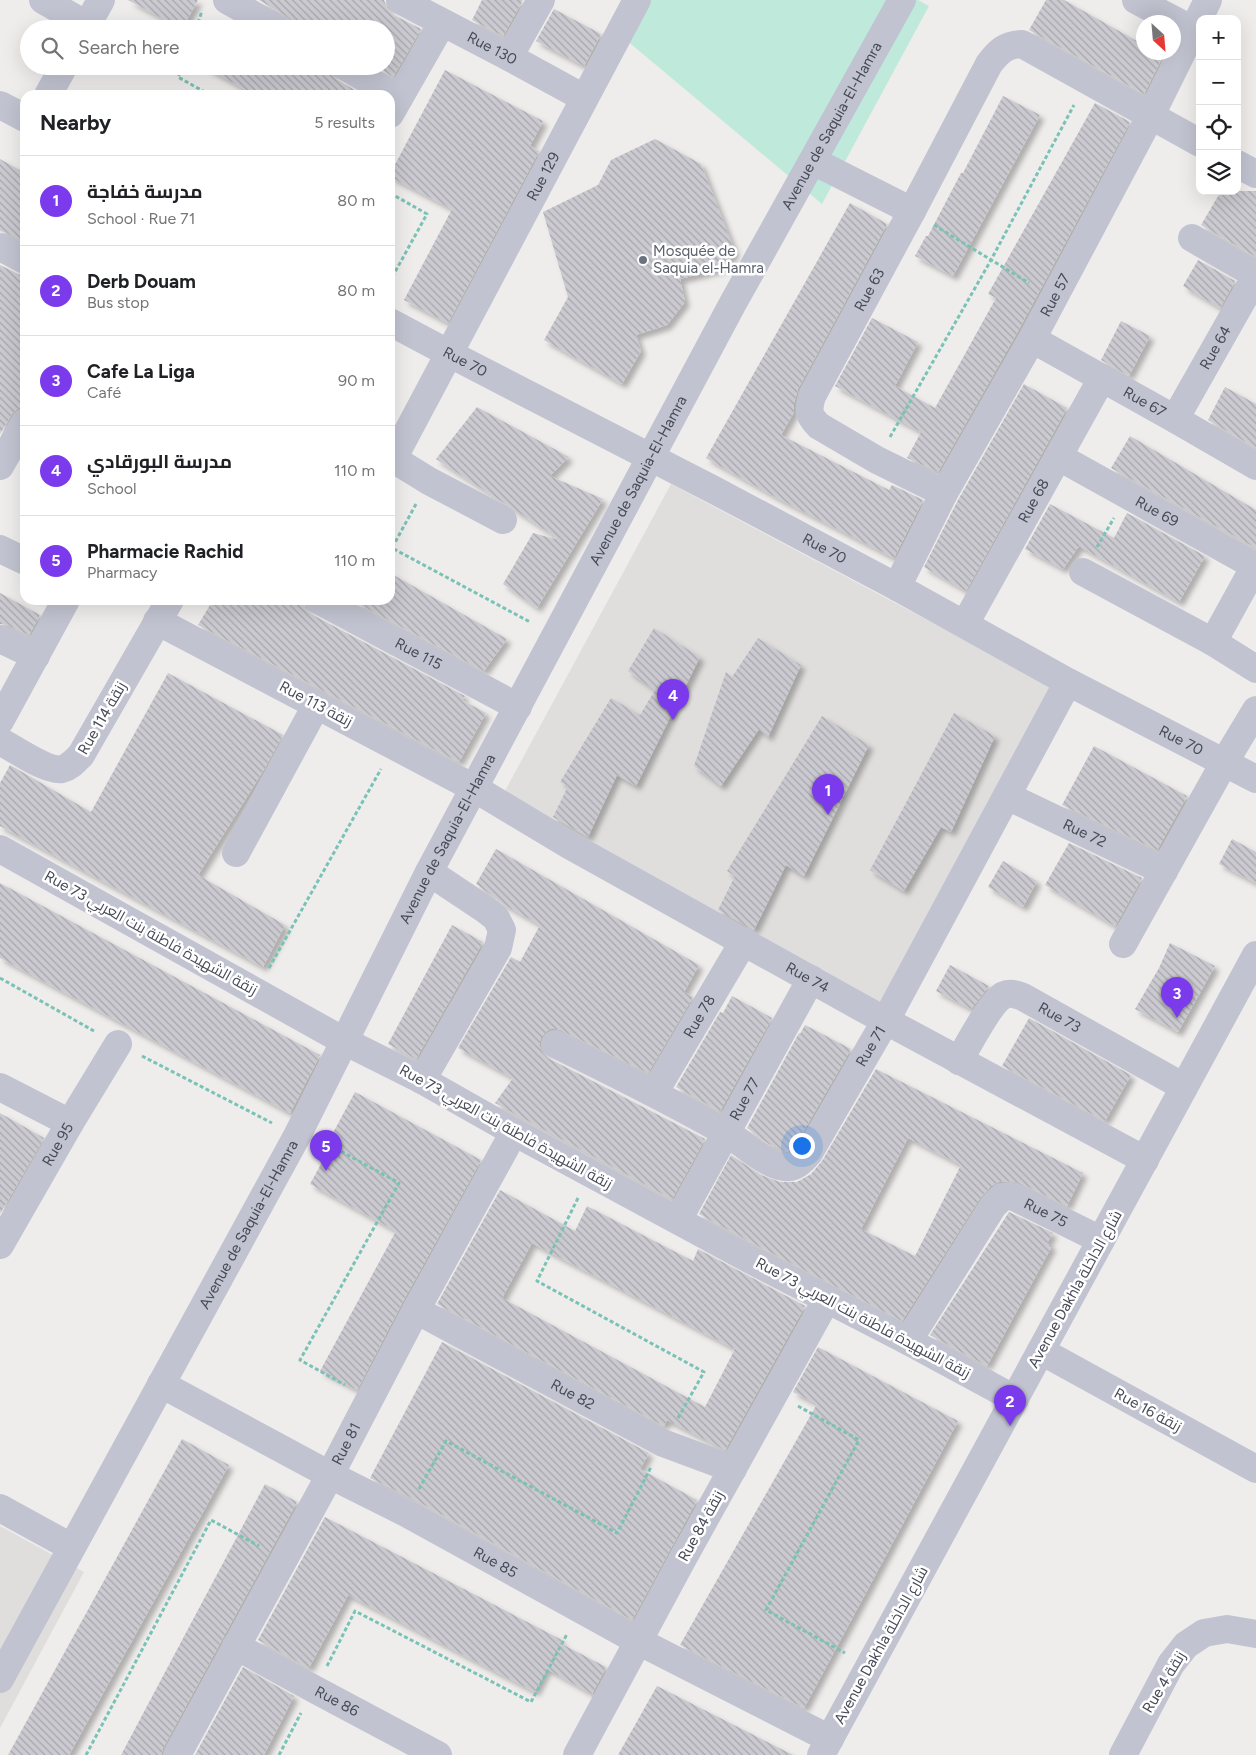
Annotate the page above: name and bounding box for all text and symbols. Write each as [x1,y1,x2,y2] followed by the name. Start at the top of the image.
[1136,15,1181,60] north arrow
[1196,15,1241,195] map controls
[1196,15,1241,60] button: +
[20,20,395,75] search box
[464,28,520,69] street label: Rue 130
[38,34,66,62] icon: search
[78,36,180,59] text: Search here
[778,39,886,213] street label: Avenue de Saquia-El-Hamra
[1196,60,1241,105] button: −
[1196,105,1241,150] button: locate
[40,110,111,135] text: Nearby
[314,113,375,132] text: 5 results
[523,149,564,204] street label: Rue 129
[1196,150,1241,195] button: layers
[87,180,202,203] text: مدرسة خفاجة
[53,191,59,210] text: 1
[337,191,375,210] text: 80 m
[87,209,195,228] text: School · Rue 71
[653,242,764,277] place label: Mosquée de Saquia el-Hamra
[637,254,649,266] marker: Mosquée de Saquia el-Hamra
[851,265,888,314] street label: Rue 63
[87,270,196,293] text: Derb Douam
[1036,271,1074,320] street label: Rue 57
[51,281,61,300] text: 2
[337,281,375,300] text: 80 m
[87,293,149,312] text: Bus stop
[1196,323,1235,373] street label: Rue 64
[440,343,490,381] street label: Rue 70
[87,360,195,383] text: Cafe La Liga
[52,371,60,390] text: 3
[338,371,375,390] text: 90 m
[87,383,121,402] text: Café
[1120,383,1169,421] street label: Rue 67
[586,393,691,568] street label: Avenue de Saquia-El-Hamra
[87,450,232,473] text: مدرسة البورقادي
[51,461,61,480] text: 4
[334,461,375,480] text: 110 m
[1014,476,1053,526] street label: Rue 68
[87,479,137,498] text: School
[1132,492,1182,531] street label: Rue 69
[799,530,850,568] street label: Rue 70
[87,540,244,563] text: Pharmacie Rachid
[51,551,61,570] text: 5
[334,551,375,570] text: 110 m
[87,563,157,582] text: Pharmacy
[392,634,445,674] street label: Rue 115
[276,677,356,731] street label: Rue 113 زنقة
[74,678,130,758] street label: Rue 114 زنقة
[657,679,689,720] pin: 4
[1156,722,1206,759] street label: Rue 70
[396,751,499,927] street label: Avenue de Saquia-El-Hamra
[812,774,844,815] pin: 1
[1060,815,1109,851] street label: Rue 72
[40,867,261,1002] street label: Rue 73 زنقة الشهيدة فاطنة بنت العربي
[783,958,832,997] street label: Rue 74
[1161,977,1193,1018] pin: 3
[680,992,719,1041] street label: Rue 78
[1035,998,1084,1037] street label: Rue 73
[852,1023,890,1070] street label: Rue 71
[395,1061,616,1196] street label: Rue 73 زنقة الشهيدة فاطنة بنت العربي
[726,1075,764,1124] street label: Rue 77
[38,1120,77,1169] street label: Rue 95
[310,1130,342,1171] pin: 5
[789,1133,815,1159] your location
[195,1137,302,1312] street label: Avenue de Saquia-El-Hamra
[1021,1194,1071,1231] street label: Rue 75
[1024,1207,1128,1372] street label: Avenue Dakhla شارع الداخلة
[751,1254,973,1385] street label: Rue 73 زنقة الشهيدة فاطنة بنت العربي
[548,1375,598,1414] street label: Rue 82
[1111,1384,1185,1436] street label: Rue 16 زنقة
[994,1385,1026,1426] pin: 2
[328,1420,365,1468] street label: Rue 81
[674,1487,728,1565] street label: Rue 84 زنقة
[470,1543,521,1582] street label: Rue 85
[830,1563,934,1728] street label: Avenue Dakhla شارع الداخلة
[1139,1648,1189,1716] street label: Rue 4 زنقة
[312,1682,362,1721] street label: Rue 86

